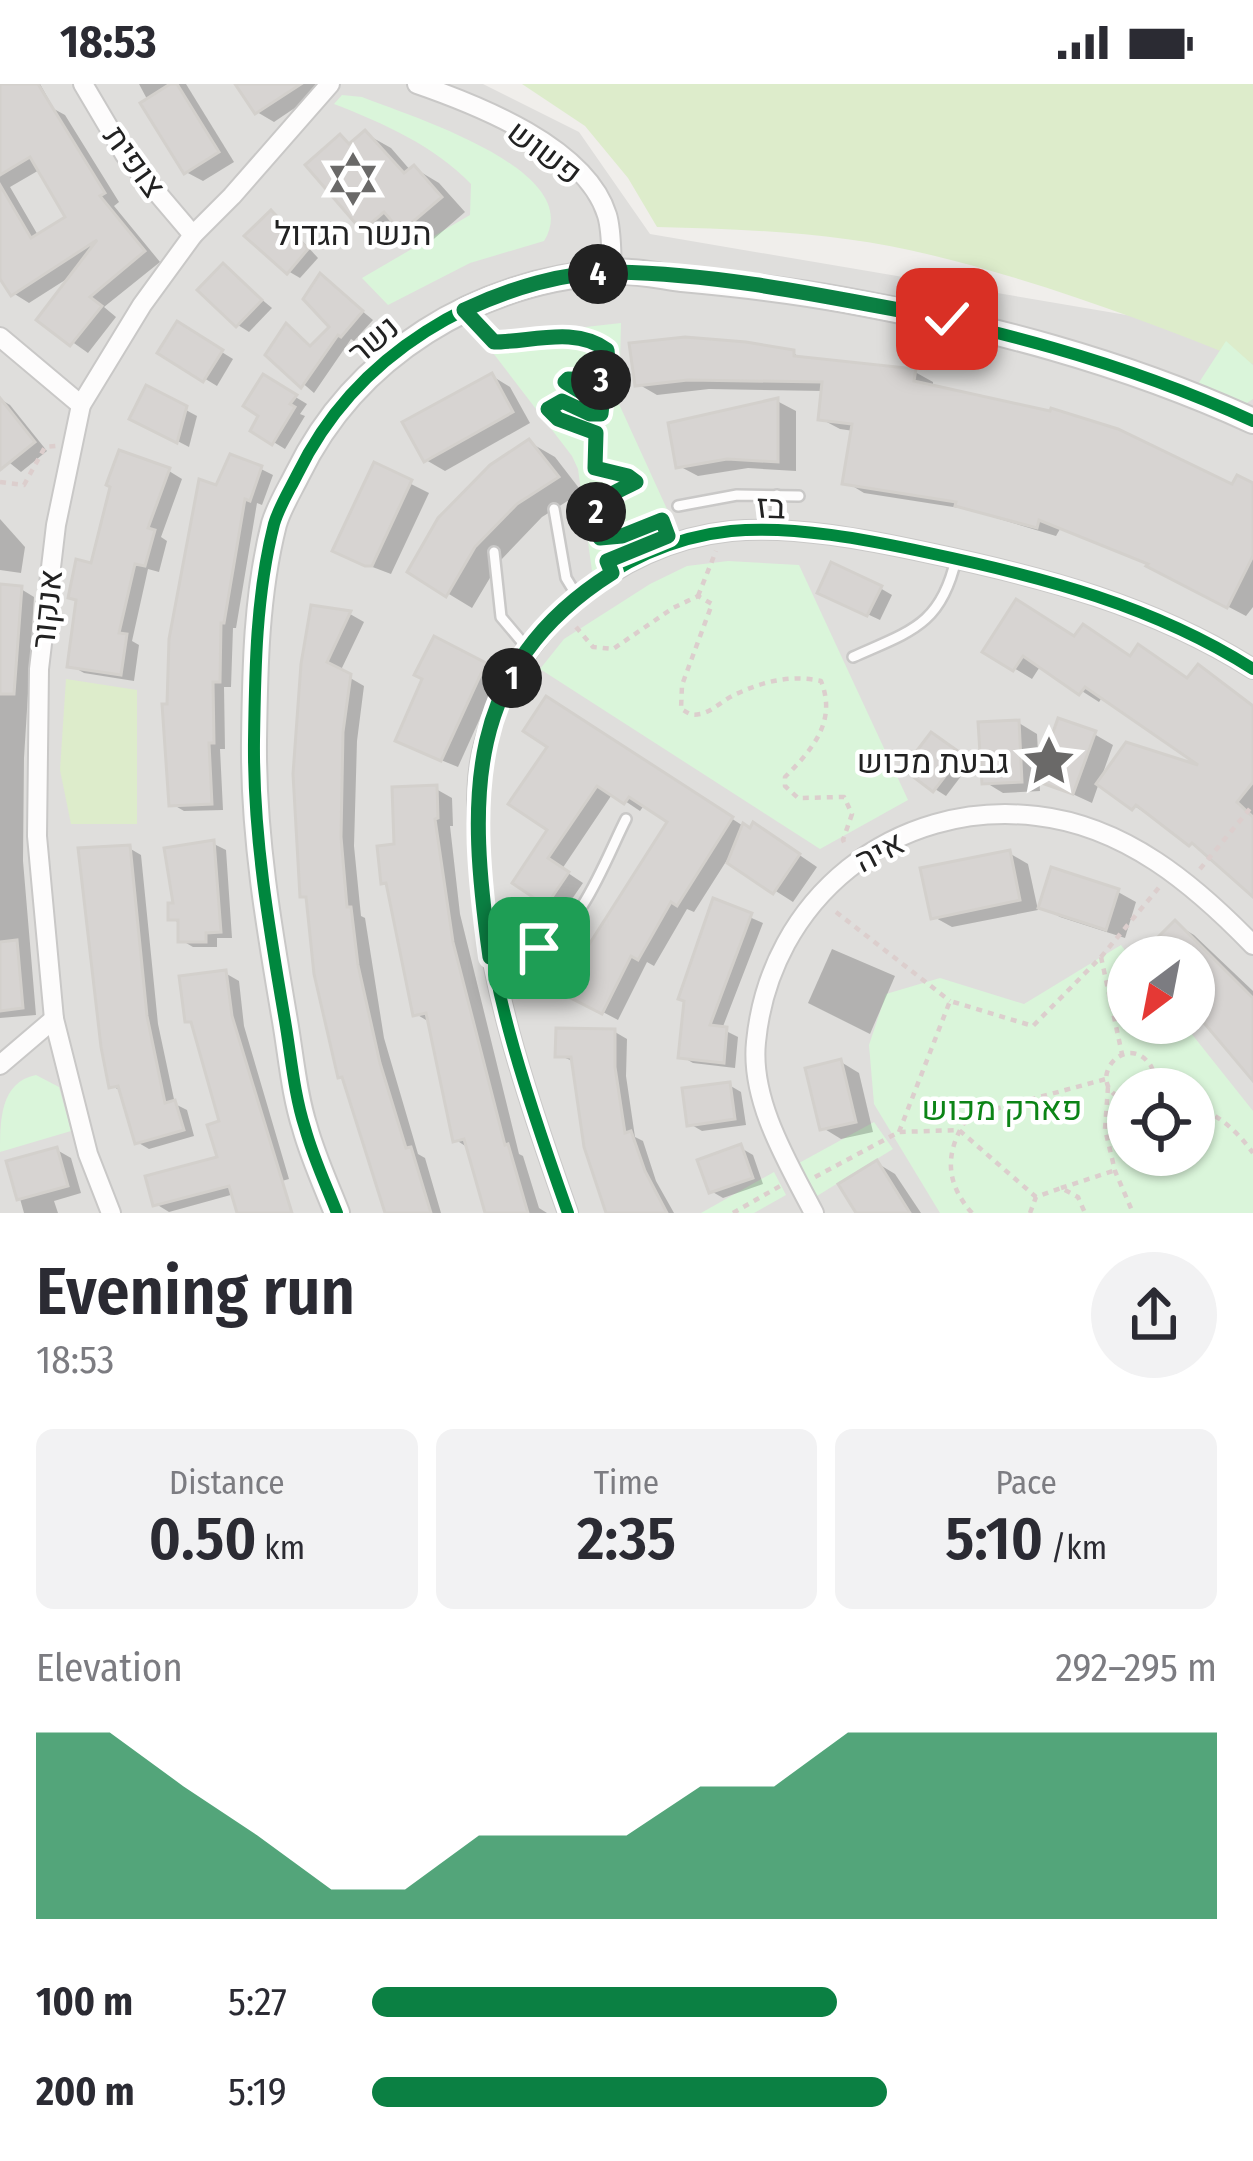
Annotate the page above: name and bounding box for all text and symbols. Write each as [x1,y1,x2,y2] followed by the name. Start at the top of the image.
[60,15,156,69] text: 18:53
[499,112,590,194] street label: פשוש
[95,118,174,205] street label: צופית
[324,150,382,208] synagogue icon: הנשר הגדול
[274,214,432,254] place label: הנשר הגדול
[568,244,628,304] pin: 4
[590,254,606,294] text: 4
[896,268,998,370] pin
[914,286,980,352] icon: check
[340,307,407,373] street label: נשר
[571,350,631,410] pin: 3
[593,360,609,400] text: 3
[566,482,626,542] pin: 2
[756,487,786,527] street label: בז
[588,492,604,532] text: 2
[23,567,71,651] street label: אנקור
[482,648,542,708] pin: 1
[505,658,519,698] text: 1
[1020,732,1078,790] place icon: גבעת מכוש
[857,742,1009,782] place label: גבעת מכוש
[848,823,911,881] street label: איה
[488,897,590,999] pin
[506,915,572,981] icon: arrive
[1107,936,1215,1044] north arrow
[1107,936,1215,1176] map controls
[1107,1068,1215,1176] button: locate
[922,1089,1082,1129] park label: פארק מכוש
[36,1252,355,1331] text: Evening run
[1091,1252,1217,1378] button: share
[36,1337,114,1383] text: 18:53
[169,1463,285,1503] text: Distance
[594,1463,659,1503] text: Time
[995,1463,1057,1503] text: Pace
[149,1503,257,1575] text: 0.50
[577,1503,676,1575] text: 2:35
[945,1503,1043,1575] text: 5:10
[257,1528,305,1568] text: km
[1043,1528,1107,1568] text: /km
[36,1645,183,1691] text: Elevation
[1056,1645,1217,1691] text: 292–295 m
[36,1979,133,2025] text: 100 m
[228,1979,287,2025] text: 5:27
[36,2069,135,2115] text: 200 m
[228,2069,287,2115] text: 5:19

